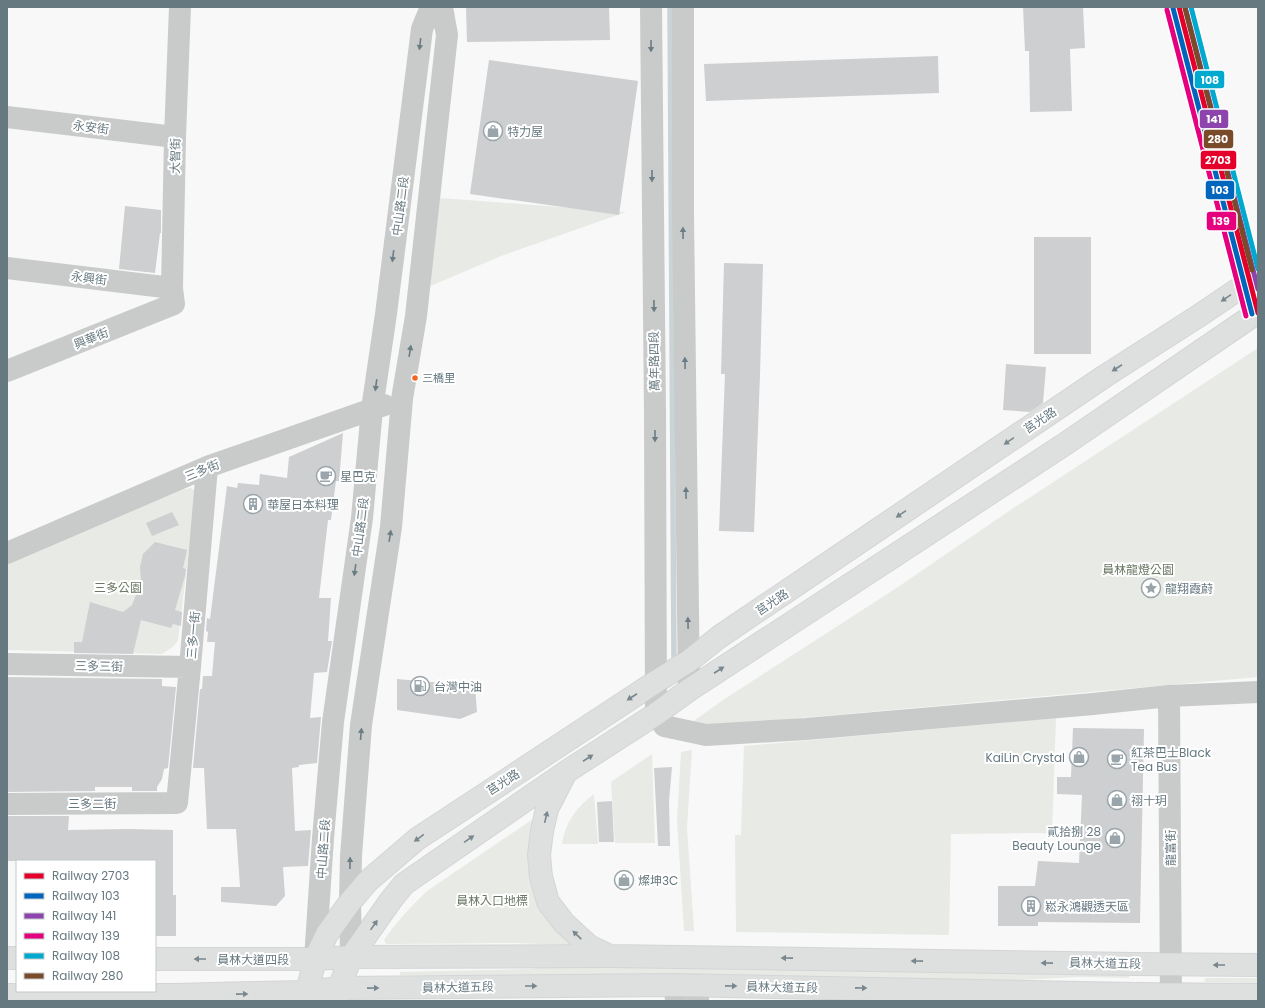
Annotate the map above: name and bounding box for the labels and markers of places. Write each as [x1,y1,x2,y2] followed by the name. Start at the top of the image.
[482,120,504,142] shop icon: 特力屋
[507,123,543,140] place label: 特力屋
[422,370,455,386] place label: 三橋里
[410,373,420,383] marker: 三橋里
[315,465,337,487] cafe icon: 星巴克
[340,468,376,485] place label: 星巴克
[242,493,264,515] building icon: 華屋日本料理
[267,496,339,513] place label: 華屋日本料理
[1140,577,1162,599] place icon: 龍翔霞蔚
[1165,580,1213,597] place label: 龍翔霞蔚
[409,675,431,697] fuel station icon: 台灣中油
[434,678,482,695] place label: 台灣中油
[1131,744,1212,775] place label: 紅茶巴士Black Tea Bus
[1068,746,1090,768] shop icon: KaiLin Crystal
[1106,748,1128,770] cafe icon: 紅茶巴士Black Tea Bus
[986,749,1065,766] place label: KaiLin Crystal
[1106,789,1128,811] shop icon: 祤十玥
[1131,792,1167,809] place label: 祤十玥
[1012,823,1101,854] place label: 貳拾捌 28 Beauty Lounge
[1104,827,1126,849] shop icon: 貳拾捌 28 Beauty Lounge
[613,869,635,891] shop icon: 燦坤3C
[638,872,678,889] place label: 燦坤3C
[1020,895,1042,917] building icon: 崧永鴻觀透天區
[1045,898,1129,915] place label: 崧永鴻觀透天區

